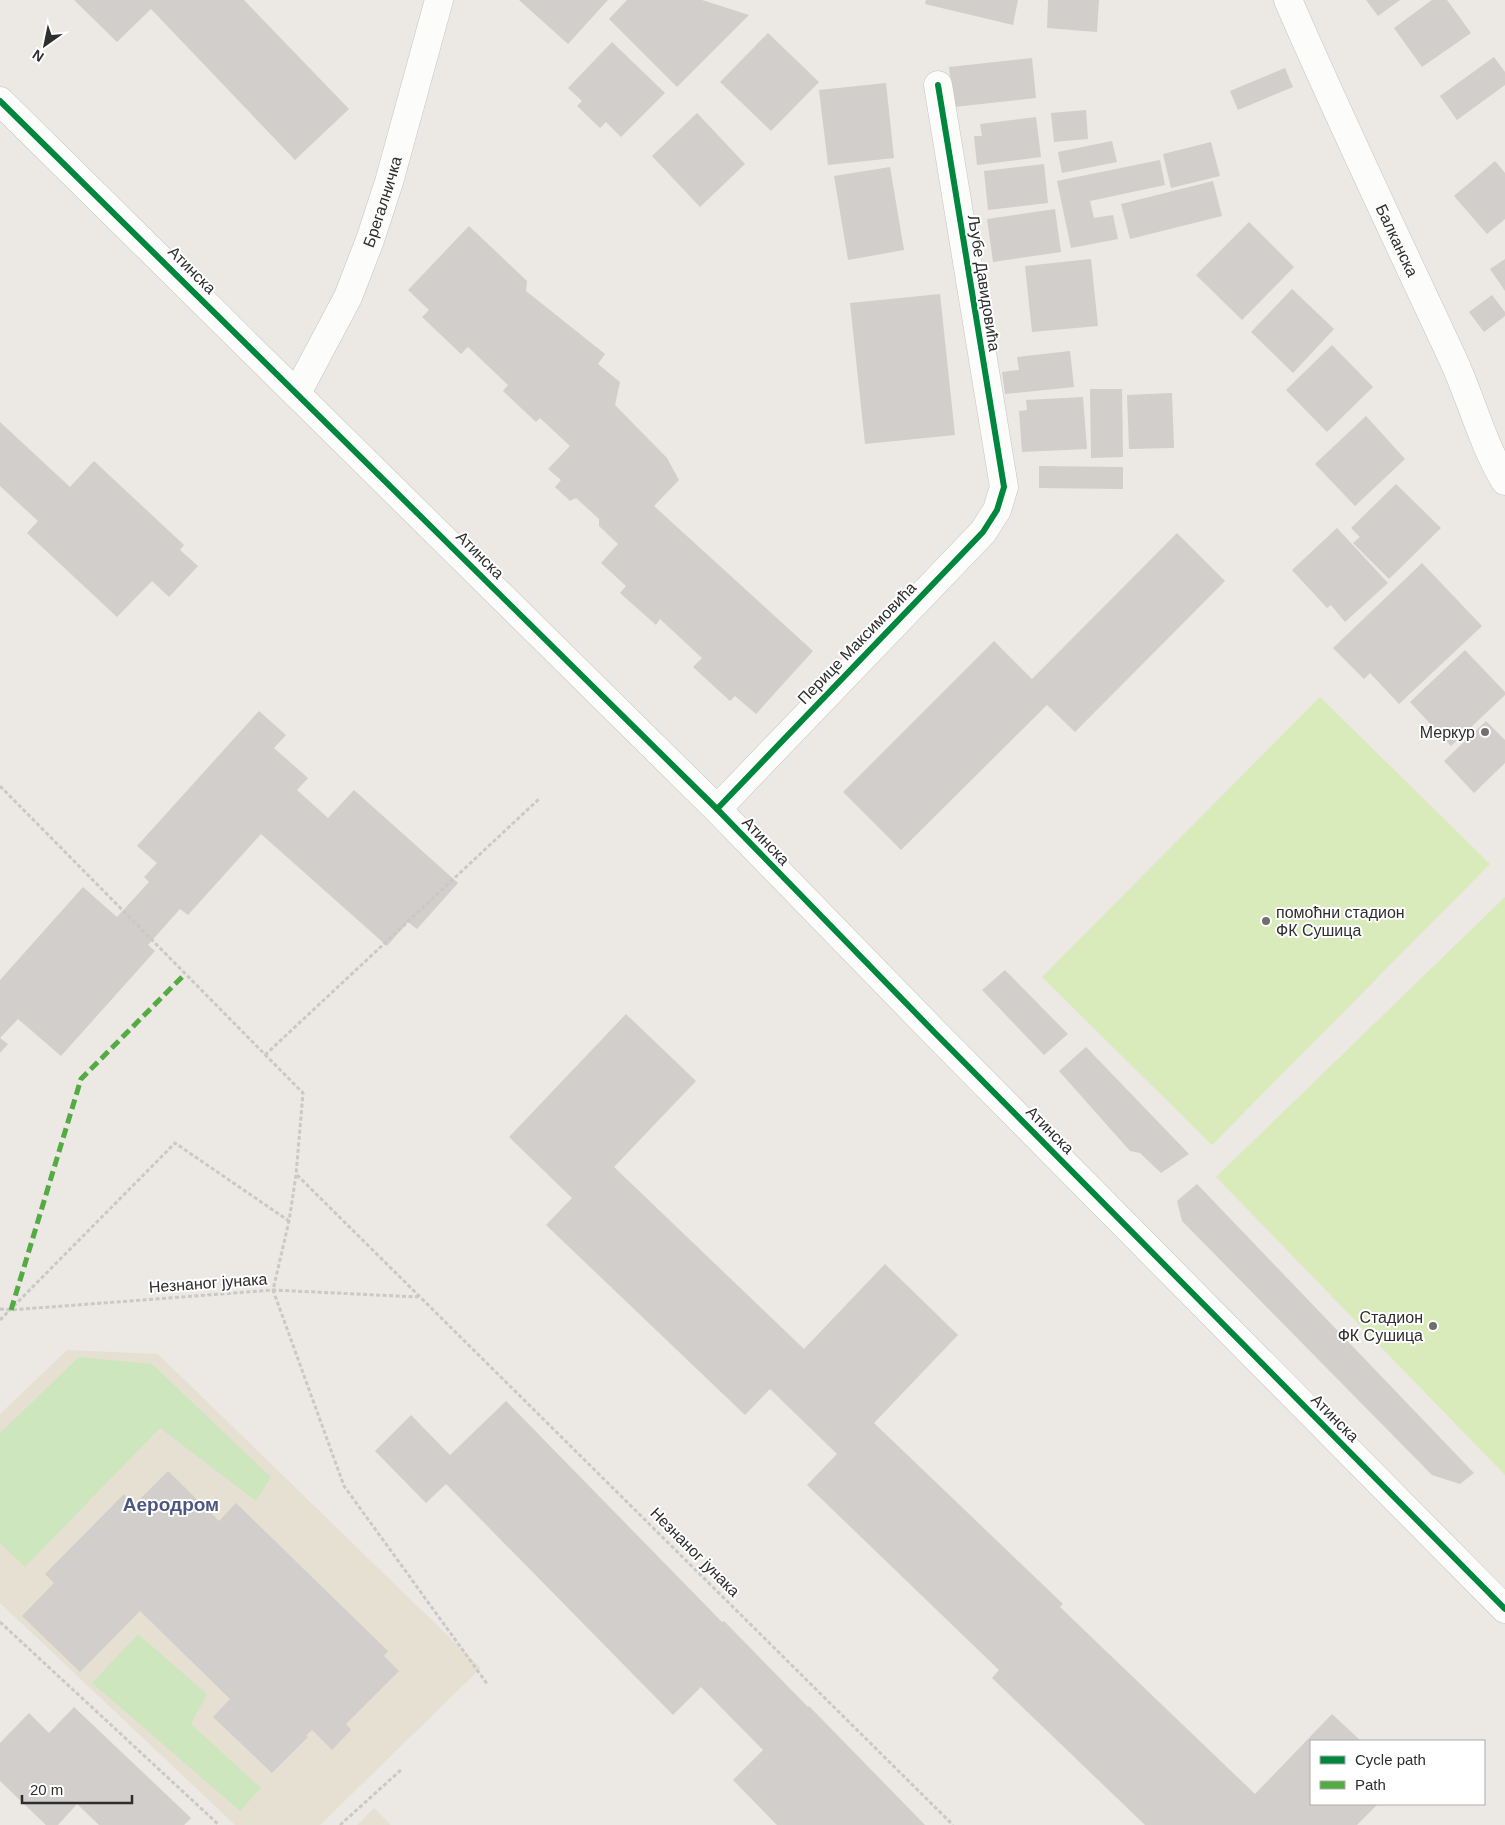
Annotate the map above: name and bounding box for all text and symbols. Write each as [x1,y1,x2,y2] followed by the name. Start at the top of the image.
[20,20,70,70] north arrow
[29,46,47,65] text: N
[360,154,404,250] street label: Брегалничка
[1373,201,1422,279] street label: Балканска
[965,213,1003,353] street label: Љубе Давидовића
[165,243,219,297] street label: Атинска
[453,528,507,582] street label: Атинска
[795,579,920,707] street label: Перице Максимовића
[1420,724,1475,741] place label: Меркур
[1479,726,1491,738] marker: Меркур
[739,814,793,868] street label: Атинска
[1276,904,1405,939] place label: помоћни стадион ФК Сушица
[1260,915,1272,927] marker: помоћни стадион ФК Сушица
[1023,1103,1077,1157] street label: Атинска
[148,1270,268,1296] street label: Незнаног јунака
[1338,1309,1423,1344] place label: Стадион ФК Сушица
[1427,1320,1439,1332] marker: Стадион ФК Сушица
[1308,1391,1362,1445] street label: Атинска
[123,1494,219,1515] district label: Аеродром
[647,1504,743,1600] street label: Незнаног јунака
[1310,1740,1485,1805] legend
[1355,1751,1426,1768] text: Cycle path
[22,1772,132,1804] scale bar
[1355,1776,1386,1793] text: Path
[30,1781,63,1798] text: 20 m

